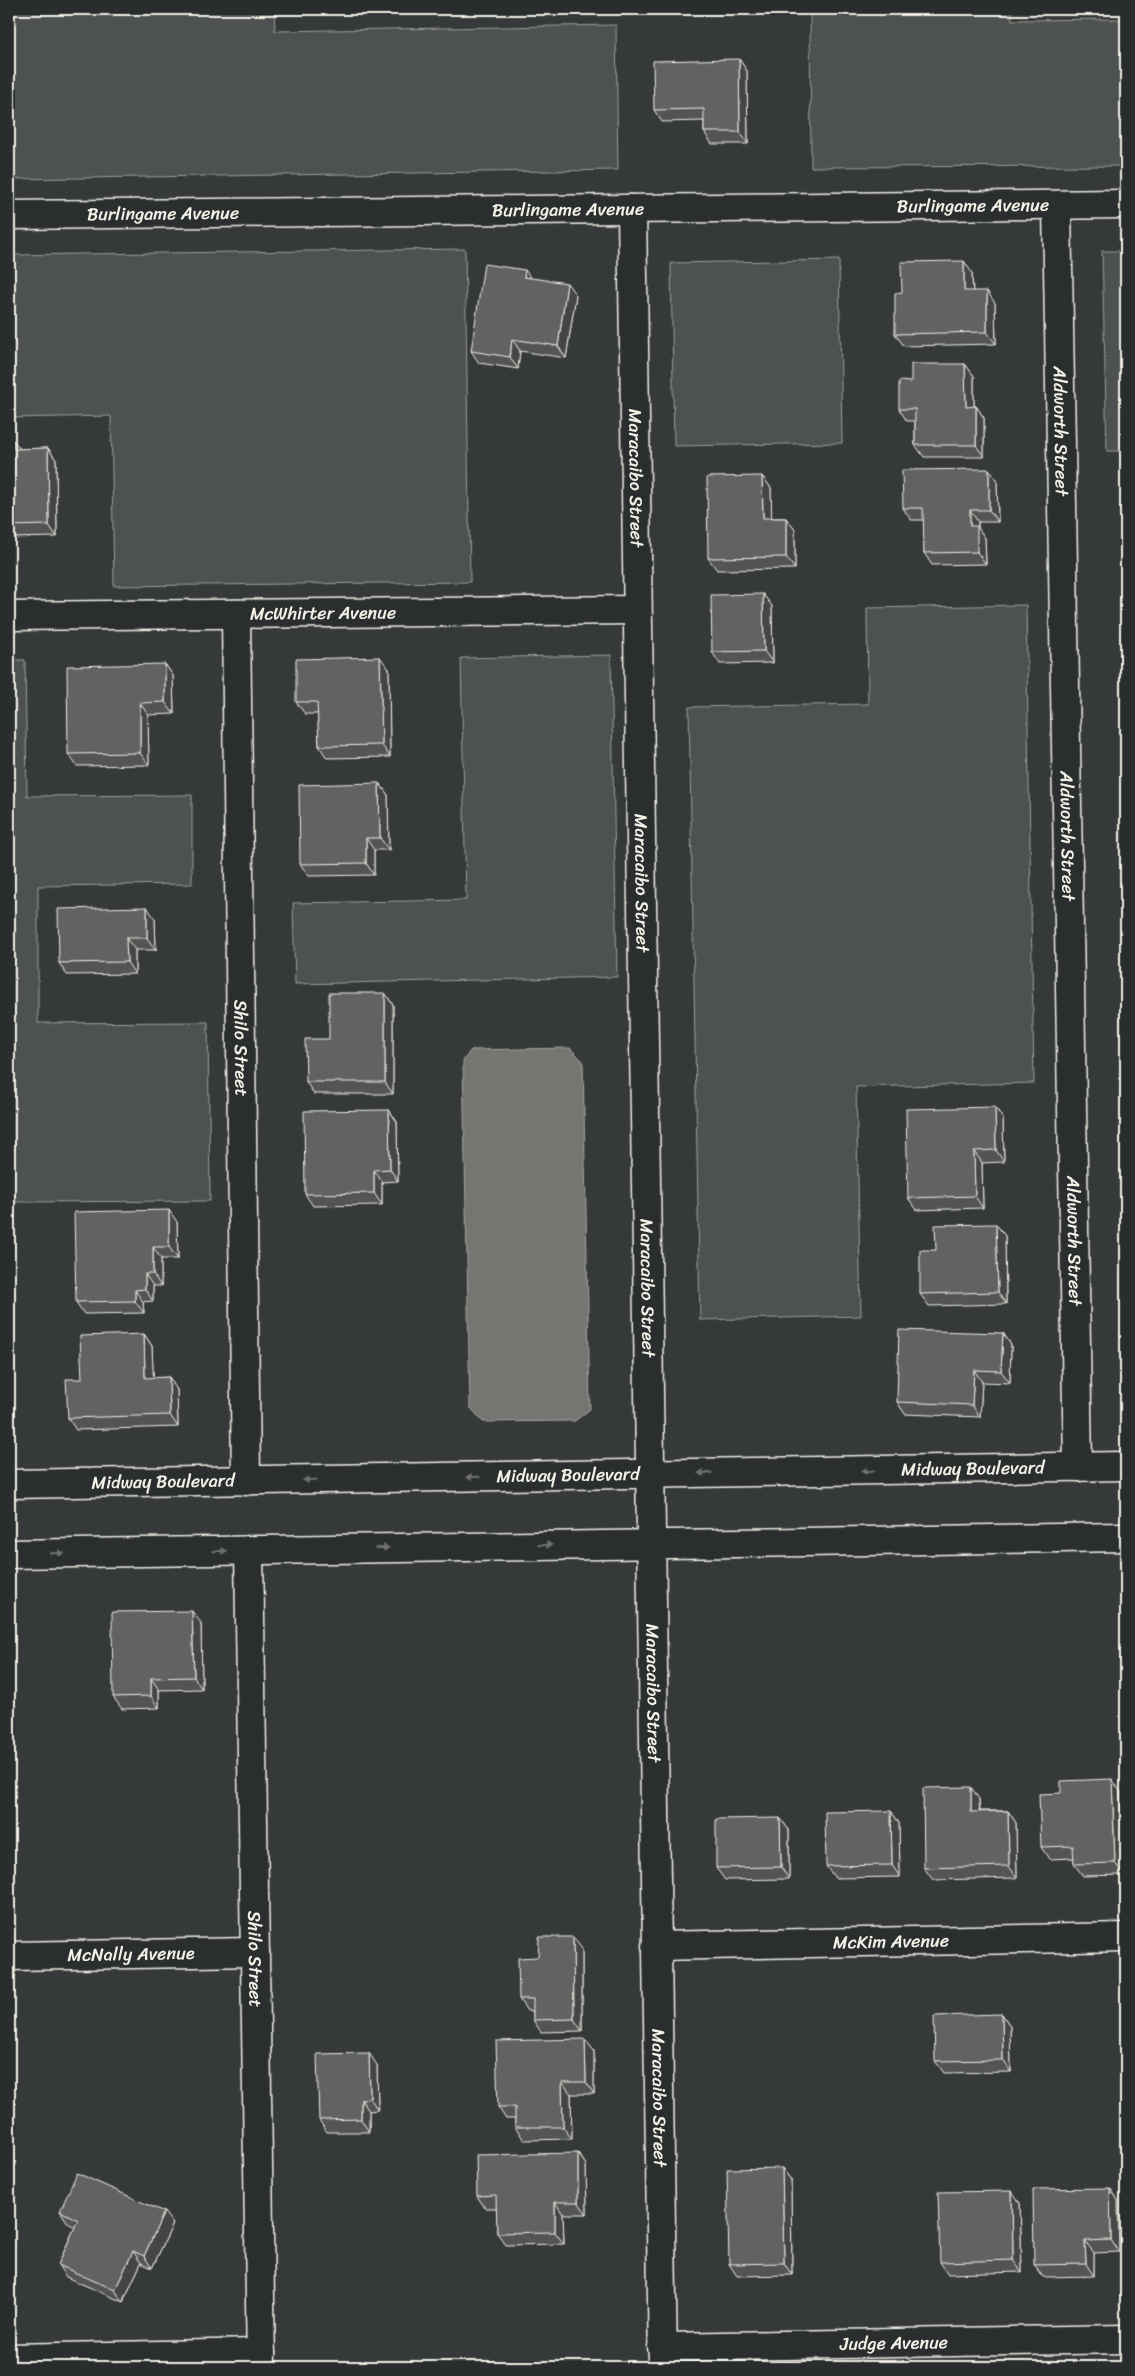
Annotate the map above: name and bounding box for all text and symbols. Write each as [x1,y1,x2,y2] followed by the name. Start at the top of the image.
[897,189,1049,222] street label: Burlingame Avenue
[492,193,644,226] street label: Burlingame Avenue
[87,197,239,230] street label: Burlingame Avenue
[1044,365,1078,497] street label: Aldworth Street
[619,409,653,548] street label: Maracaibo Street
[250,596,396,630] street label: McWhirter Avenue
[1050,770,1085,902] street label: Aldworth Street
[625,813,659,953] street label: Maracaibo Street
[224,1000,258,1097] street label: Shilo Street
[1057,1175,1091,1307] street label: Aldworth Street
[631,1218,665,1358] street label: Maracaibo Street
[901,1451,1046,1486] street label: Midway Boulevard
[496,1458,641,1492] street label: Midway Boulevard
[91,1464,236,1499] street label: Midway Boulevard
[859,1467,875,1475] one-way arrow
[697,1469,713,1477] one-way arrow
[464,1473,480,1481] one-way arrow
[302,1476,318,1484] one-way arrow
[537,1541,553,1549] one-way arrow
[375,1544,391,1552] one-way arrow
[212,1547,228,1555] one-way arrow
[50,1549,66,1557] one-way arrow
[636,1623,670,1763] street label: Maracaibo Street
[238,1910,272,2008] street label: Shilo Street
[833,1924,949,1959] street label: McKim Avenue
[67,1937,195,1971] street label: McNally Avenue
[642,2028,676,2168] street label: Maracaibo Street
[839,2326,948,2360] street label: Judge Avenue

